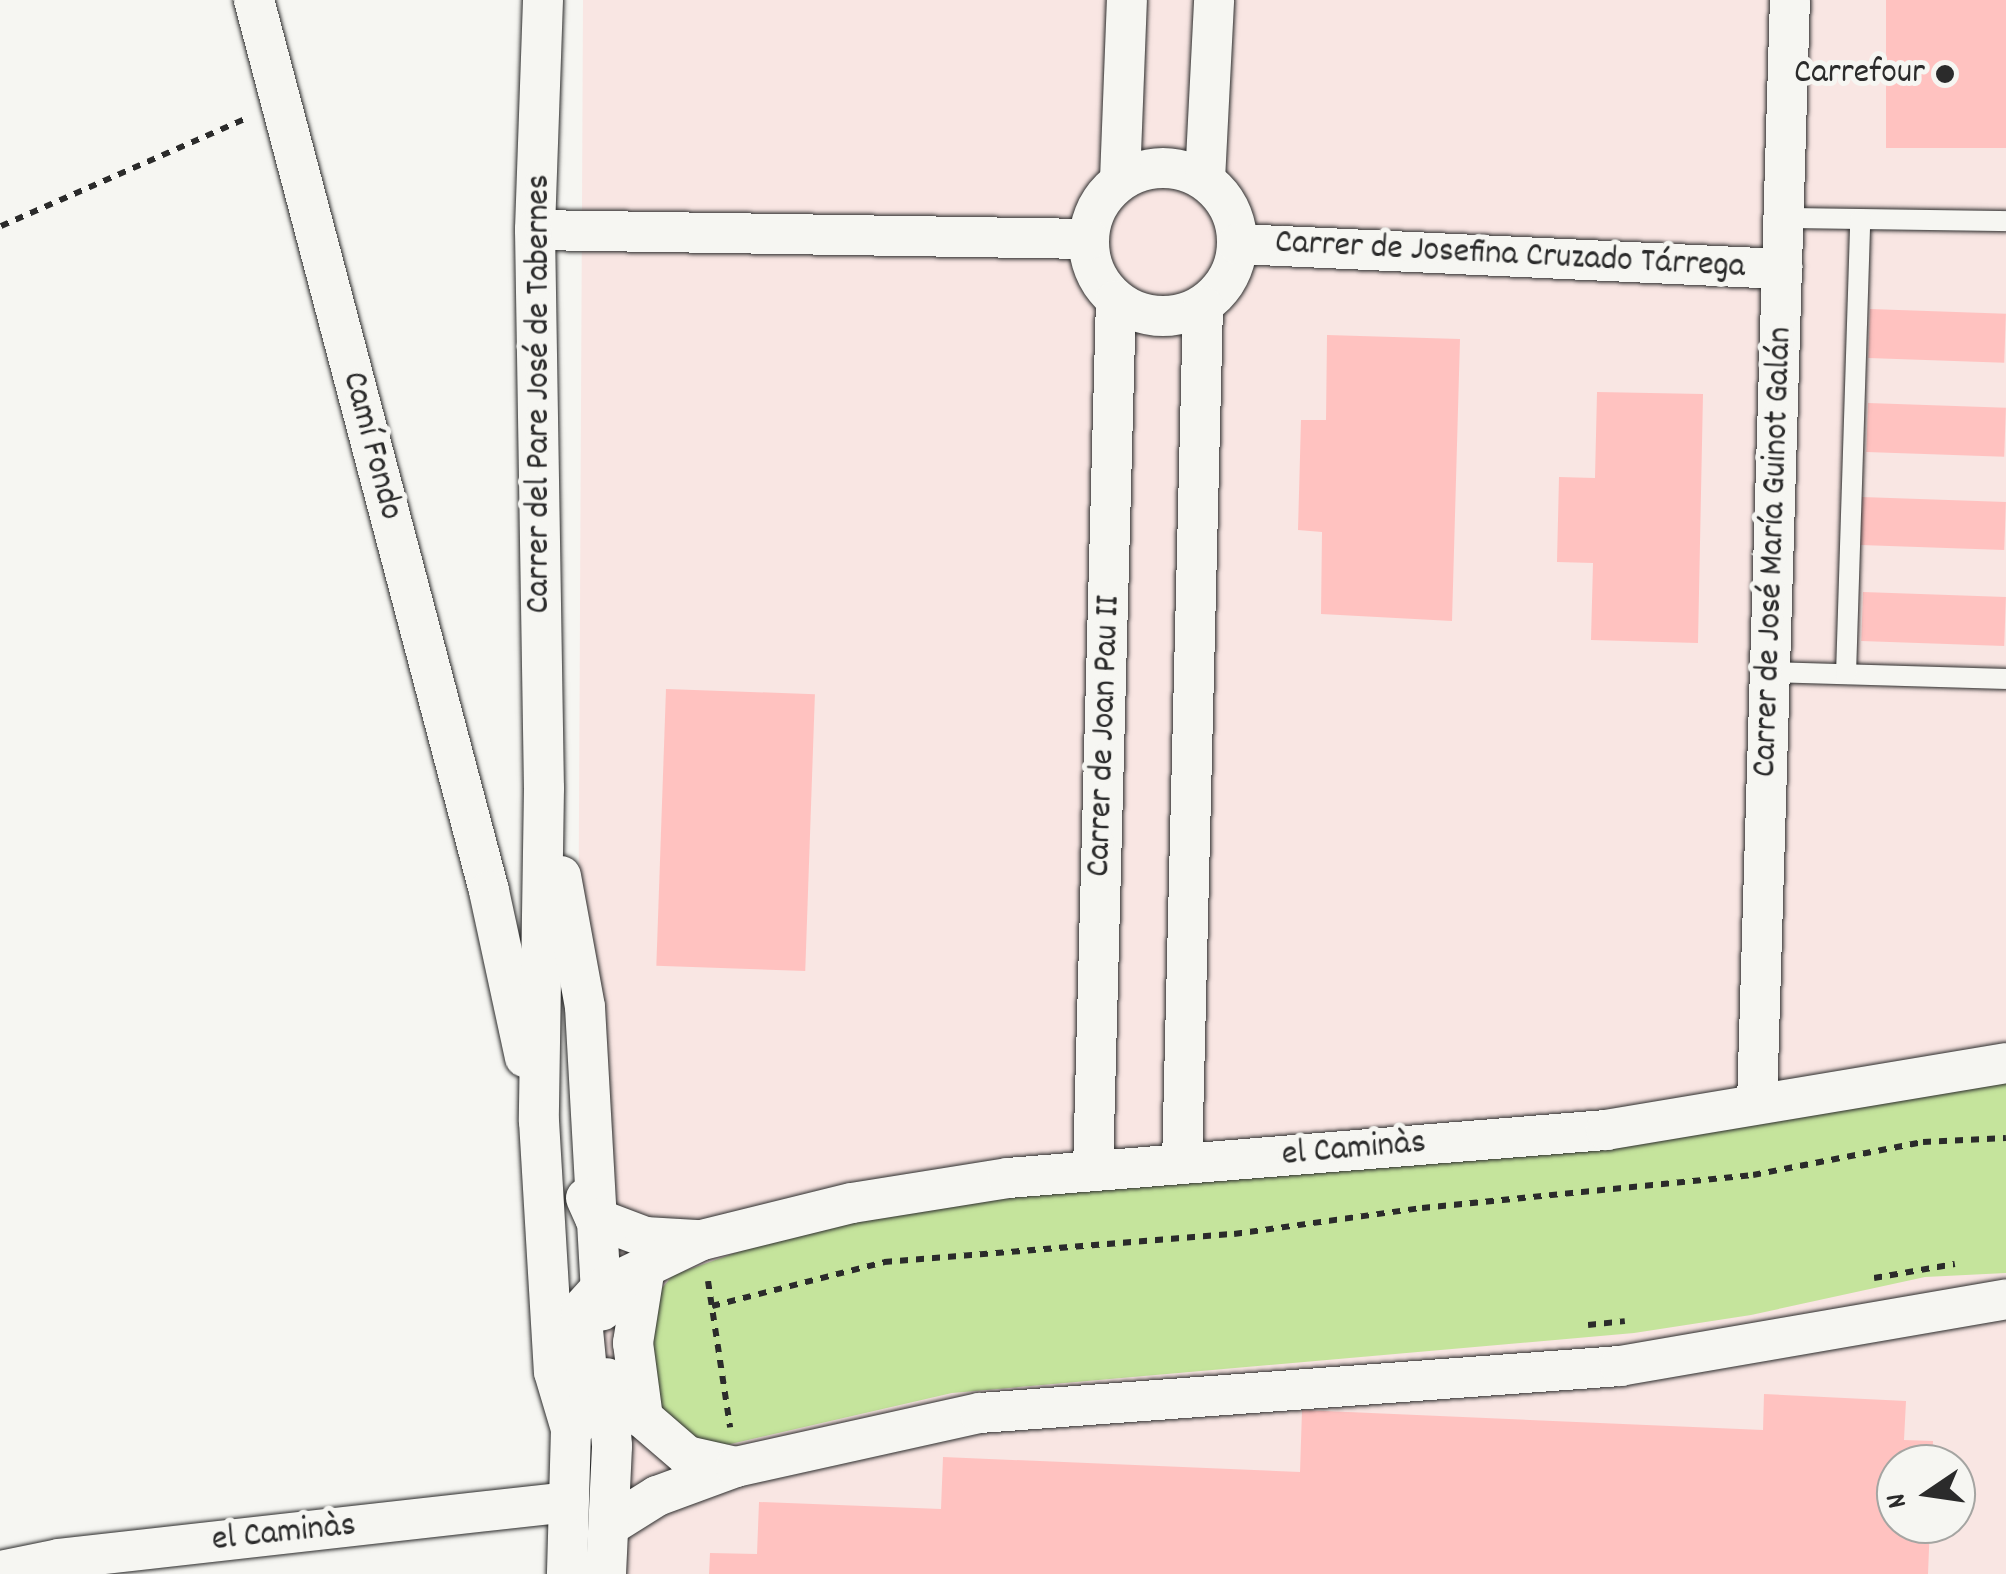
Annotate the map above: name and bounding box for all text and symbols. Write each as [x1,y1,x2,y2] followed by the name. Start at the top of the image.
[1794,53,1925,95] place label: Carrefour
[1934,63,1956,85] marker: Carrefour
[519,174,561,614] street label: Carrer del Pare José de Tabernes
[1274,223,1746,289] street label: Carrer de Josefina Cruzado Tárrega
[1745,326,1803,778] street label: Carrer de José María Guinot Galán
[331,367,411,525] street label: Camí Fondo
[1079,594,1131,878] street label: Carrer de Joan Pau II
[1280,1123,1428,1177] street label: el Caminàs
[1876,1444,1976,1544] north arrow
[1878,1489,1920,1512] text: N
[210,1506,358,1562] street label: el Caminàs

